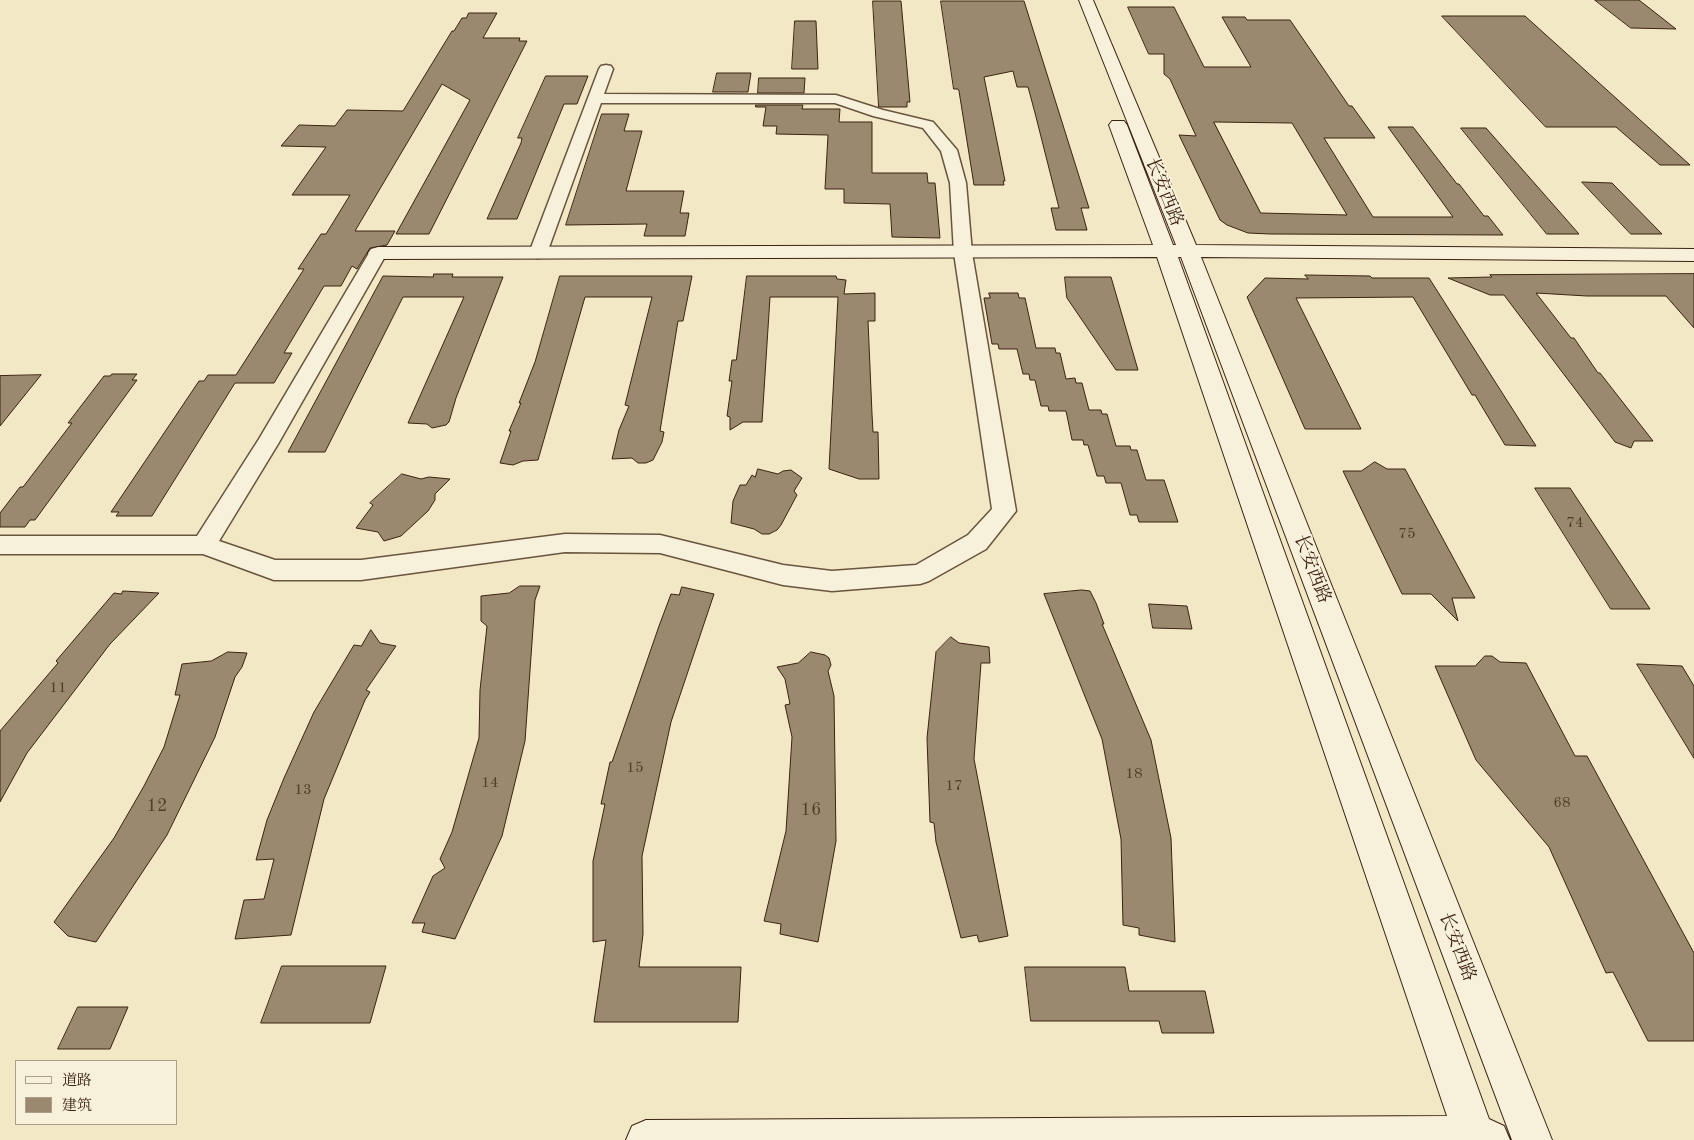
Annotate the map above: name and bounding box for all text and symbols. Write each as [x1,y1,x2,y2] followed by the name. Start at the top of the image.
[1141,155,1187,229] street label: 长安西路
[1566,514,1584,532] house number: 74
[1398,525,1416,543] house number: 75
[1289,532,1335,606] street label: 长安西路
[49,679,67,697] house number: 11
[626,759,644,777] house number: 15
[1125,765,1143,783] house number: 18
[481,774,499,792] house number: 14
[945,777,963,795] house number: 17
[294,781,312,799] house number: 13
[1553,794,1571,812] house number: 68
[147,795,167,817] house number: 12
[801,799,821,821] house number: 16
[1434,910,1480,984] street label: 长安西路
[15,1060,178,1125] legend
[62,1074,92,1089] text: 道路
[62,1099,92,1114] text: 建筑

